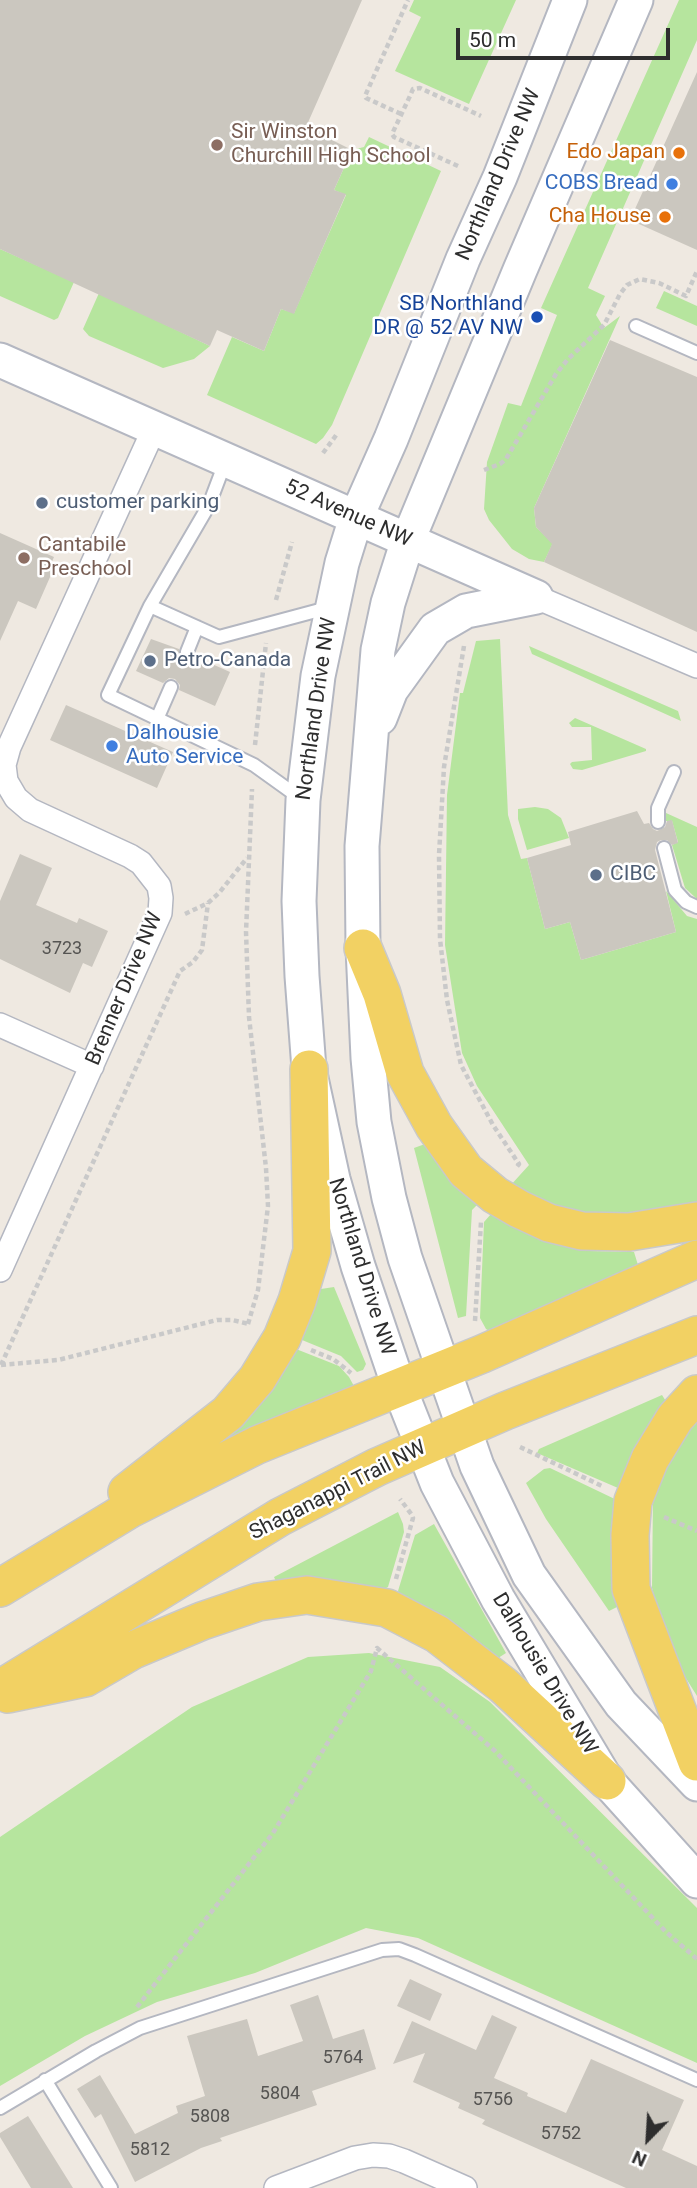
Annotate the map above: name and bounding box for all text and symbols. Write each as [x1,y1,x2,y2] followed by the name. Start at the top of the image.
[459,14,672,58] scale bar
[469,28,516,52] text: 50 m
[451,85,547,265] street label: Northland Drive NW
[231,120,431,170] place label: Sir Winston Churchill High School
[209,137,225,153] marker: Sir Winston Churchill High School
[566,140,665,166] place label: Edo Japan
[671,145,687,161] marker: Edo Japan
[545,171,658,197] place label: COBS Bread
[664,176,680,192] marker: COBS Bread
[549,204,651,230] place label: Cha House
[657,209,673,225] marker: Cha House
[373,292,523,342] place label: SB Northland DR @ 52 AV NW
[529,309,545,325] marker: SB Northland DR @ 52 AV NW
[281,475,415,553] street label: 52 Avenue NW
[56,490,219,516] place label: customer parking
[34,495,50,511] marker: customer parking
[38,533,132,583] place label: Cantabile Preschool
[16,550,32,566] marker: Cantabile Preschool
[292,616,342,802] street label: Northland Drive NW
[164,648,291,674] place label: Petro-Canada
[142,653,158,669] marker: Petro-Canada
[126,721,243,771] place label: Dalhousie Auto Service
[104,738,120,754] marker: Dalhousie Auto Service
[610,862,656,888] place label: CIBC
[588,867,604,883] marker: CIBC
[81,909,169,1069] street label: Brenner Drive NW
[42,938,82,960] house number: 3723
[322,1175,400,1359] street label: Northland Drive NW
[246,1436,430,1546] street label: Shaganappi Trail NW
[486,1589,602,1759] street label: Dalhousie Drive NW
[323,2047,363,2069] house number: 5764
[260,2083,300,2105] house number: 5804
[473,2089,513,2111] house number: 5756
[613,2104,683,2174] north arrow
[190,2106,230,2128] house number: 5808
[541,2123,581,2145] house number: 5752
[130,2139,170,2161] house number: 5812
[628,2145,650,2172] text: N

